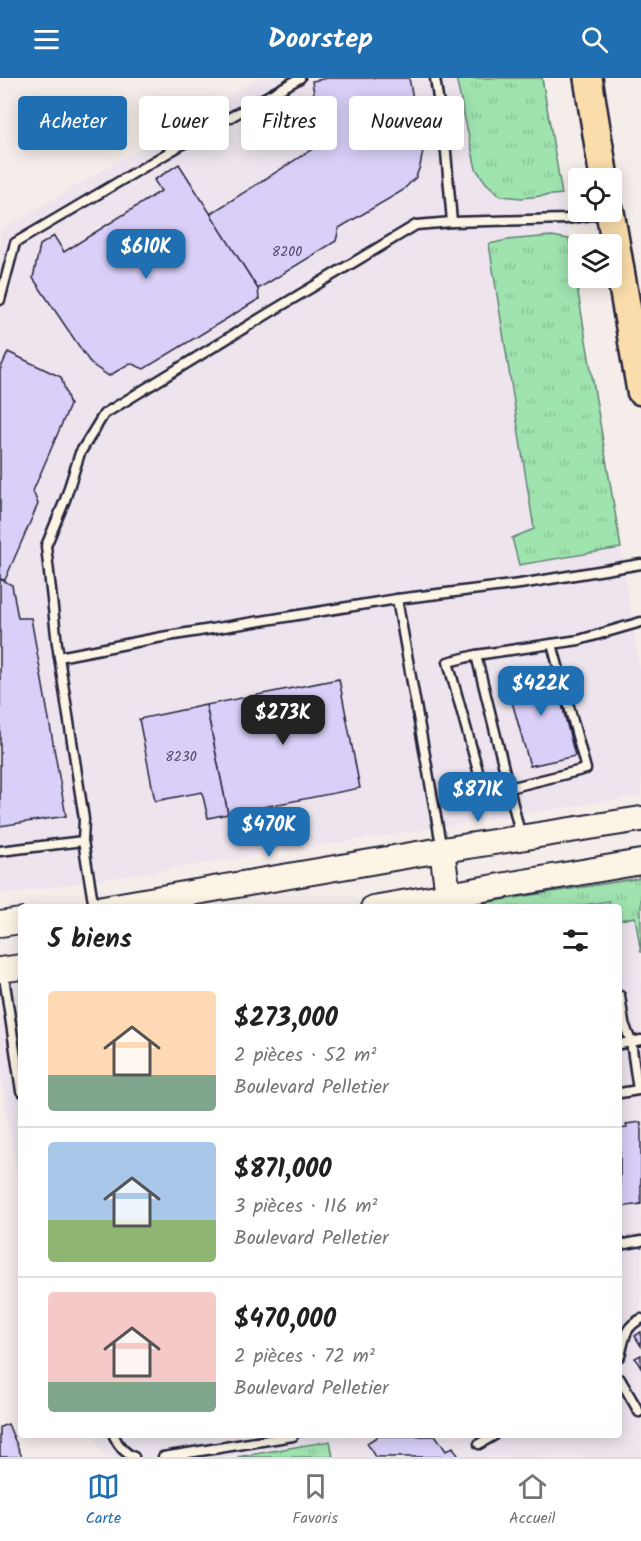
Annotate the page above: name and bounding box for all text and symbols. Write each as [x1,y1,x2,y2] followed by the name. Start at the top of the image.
[268,18,373,61] text: Doorstep
[30,23,63,56] icon: menu
[578,23,611,56] icon: search
[18,96,127,150] chip: Acheter
[139,96,229,150] chip: Louer
[241,96,337,150] chip: Filtres
[349,96,464,150] chip: Nouveau
[568,168,622,288] map controls
[568,168,622,222] button: locate
[104,229,188,280] pin: $610K
[120,232,172,264] text: $610K
[568,234,622,288] button: layers
[272,241,302,263] house number: 8200
[499,666,583,717] pin: $422K
[512,669,570,701] text: $422K
[241,695,325,746] pin: $273K
[255,698,311,730] text: $273K
[165,746,197,768] house number: 8230
[436,772,520,823] pin: $871K
[452,775,504,807] text: $871K
[227,807,311,858] pin: $470K
[242,810,296,842] text: $470K
[48,919,132,961] text: 5 biens
[559,924,592,957] icon: filters
[234,998,338,1040] text: $273,000
[96,1015,168,1087] icon: home
[234,1040,376,1072] text: 2 pièces · 52 m²
[234,1072,389,1104] text: Boulevard Pelletier
[234,1149,332,1191] text: $871,000
[96,1166,168,1238] icon: home
[234,1191,378,1223] text: 3 pièces · 116 m²
[234,1223,389,1255] text: Boulevard Pelletier
[234,1299,336,1341] text: $470,000
[96,1316,168,1388] icon: home
[234,1341,375,1373] text: 2 pièces · 72 m²
[234,1373,389,1405] text: Boulevard Pelletier
[85,1470,121,1531] tab: Carte
[292,1470,338,1531] tab: Favoris
[509,1470,556,1531] tab: Accueil

